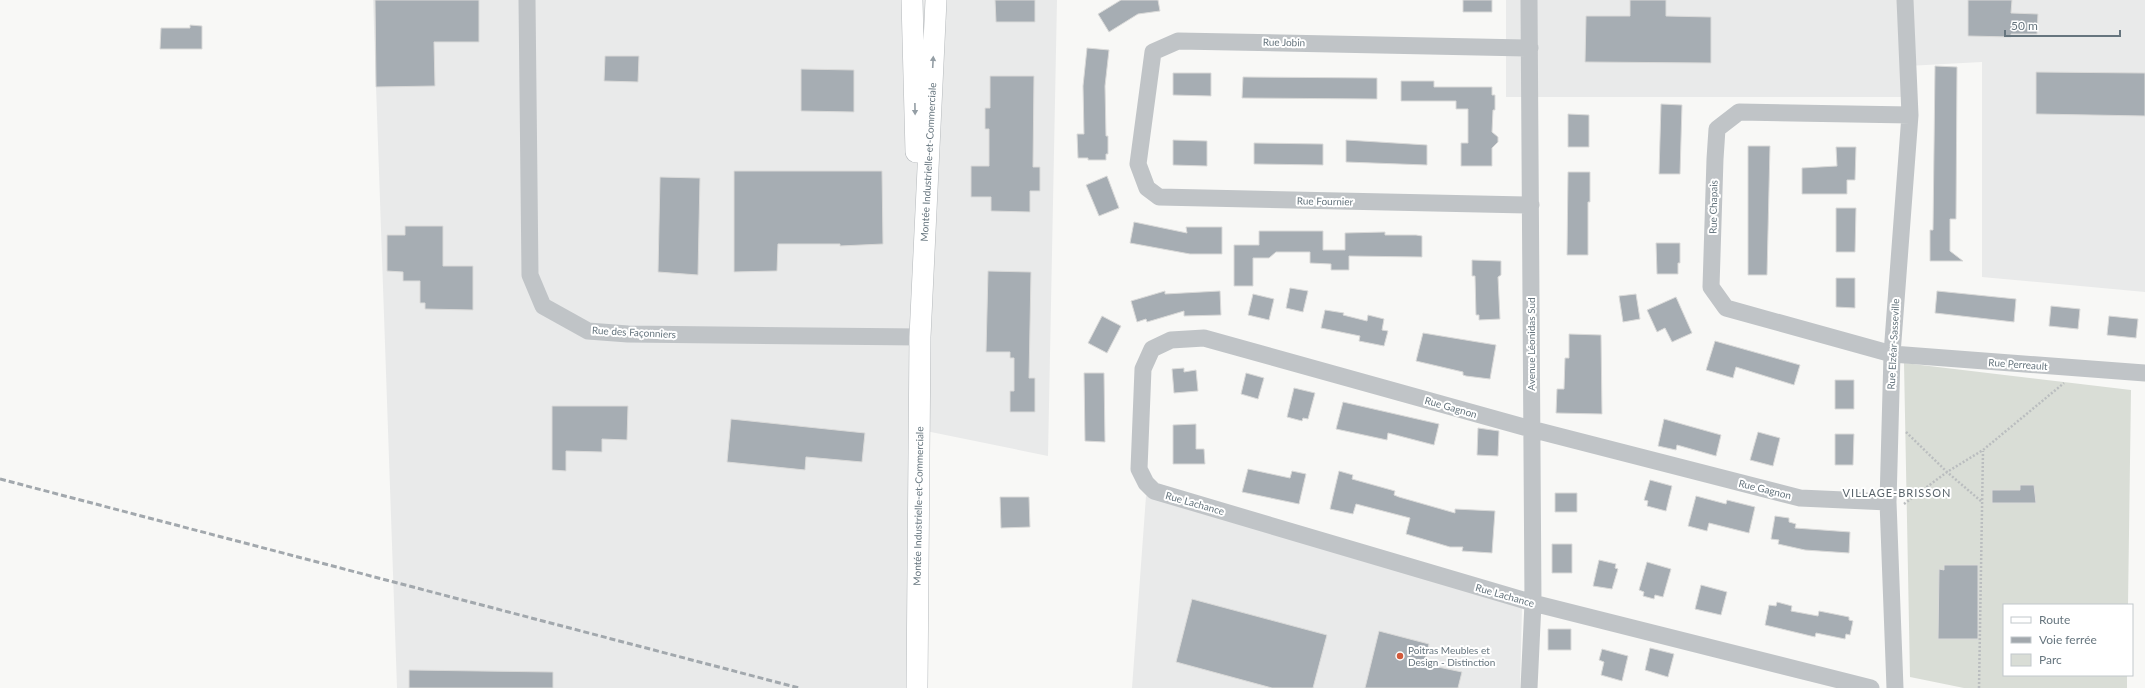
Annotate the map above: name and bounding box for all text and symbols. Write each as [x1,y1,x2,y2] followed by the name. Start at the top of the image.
[2005,12,2120,38] scale bar
[2011,18,2038,33] text: 50 m
[1263,36,1305,48] street label: Rue Jobin
[930,55,936,68] one-way arrow
[918,82,938,242] street label: Montée Industrielle-et-Commerciale
[912,103,918,116] one-way arrow
[1707,180,1719,234] street label: Rue Chapais
[1297,195,1354,207] street label: Rue Fournier
[1525,297,1537,391] street label: Avenue Léonidas Sud
[1885,298,1901,390] street label: Rue Elzéar-Sasseville
[592,324,676,340] street label: Rue des Façonniers
[1988,356,2048,372] street label: Rue Perreault
[1424,394,1478,420] street label: Rue Gagnon
[911,426,925,586] street label: Montée Industrielle-et-Commerciale
[1737,477,1793,501] street label: Rue Gagnon
[1843,486,1951,499] district label: VILLAGE-BRISSON
[1164,489,1226,517] street label: Rue Lachance
[1474,581,1536,609] street label: Rue Lachance
[2003,604,2133,676] legend
[2039,612,2070,627] text: Route
[2039,632,2097,647] text: Voie ferrée
[1408,644,1495,668] place label: Poitras Meubles et Design - Distinction
[1395,651,1405,661] marker: Poitras Meubles et Design - Distinction
[2039,652,2062,667] text: Parc

